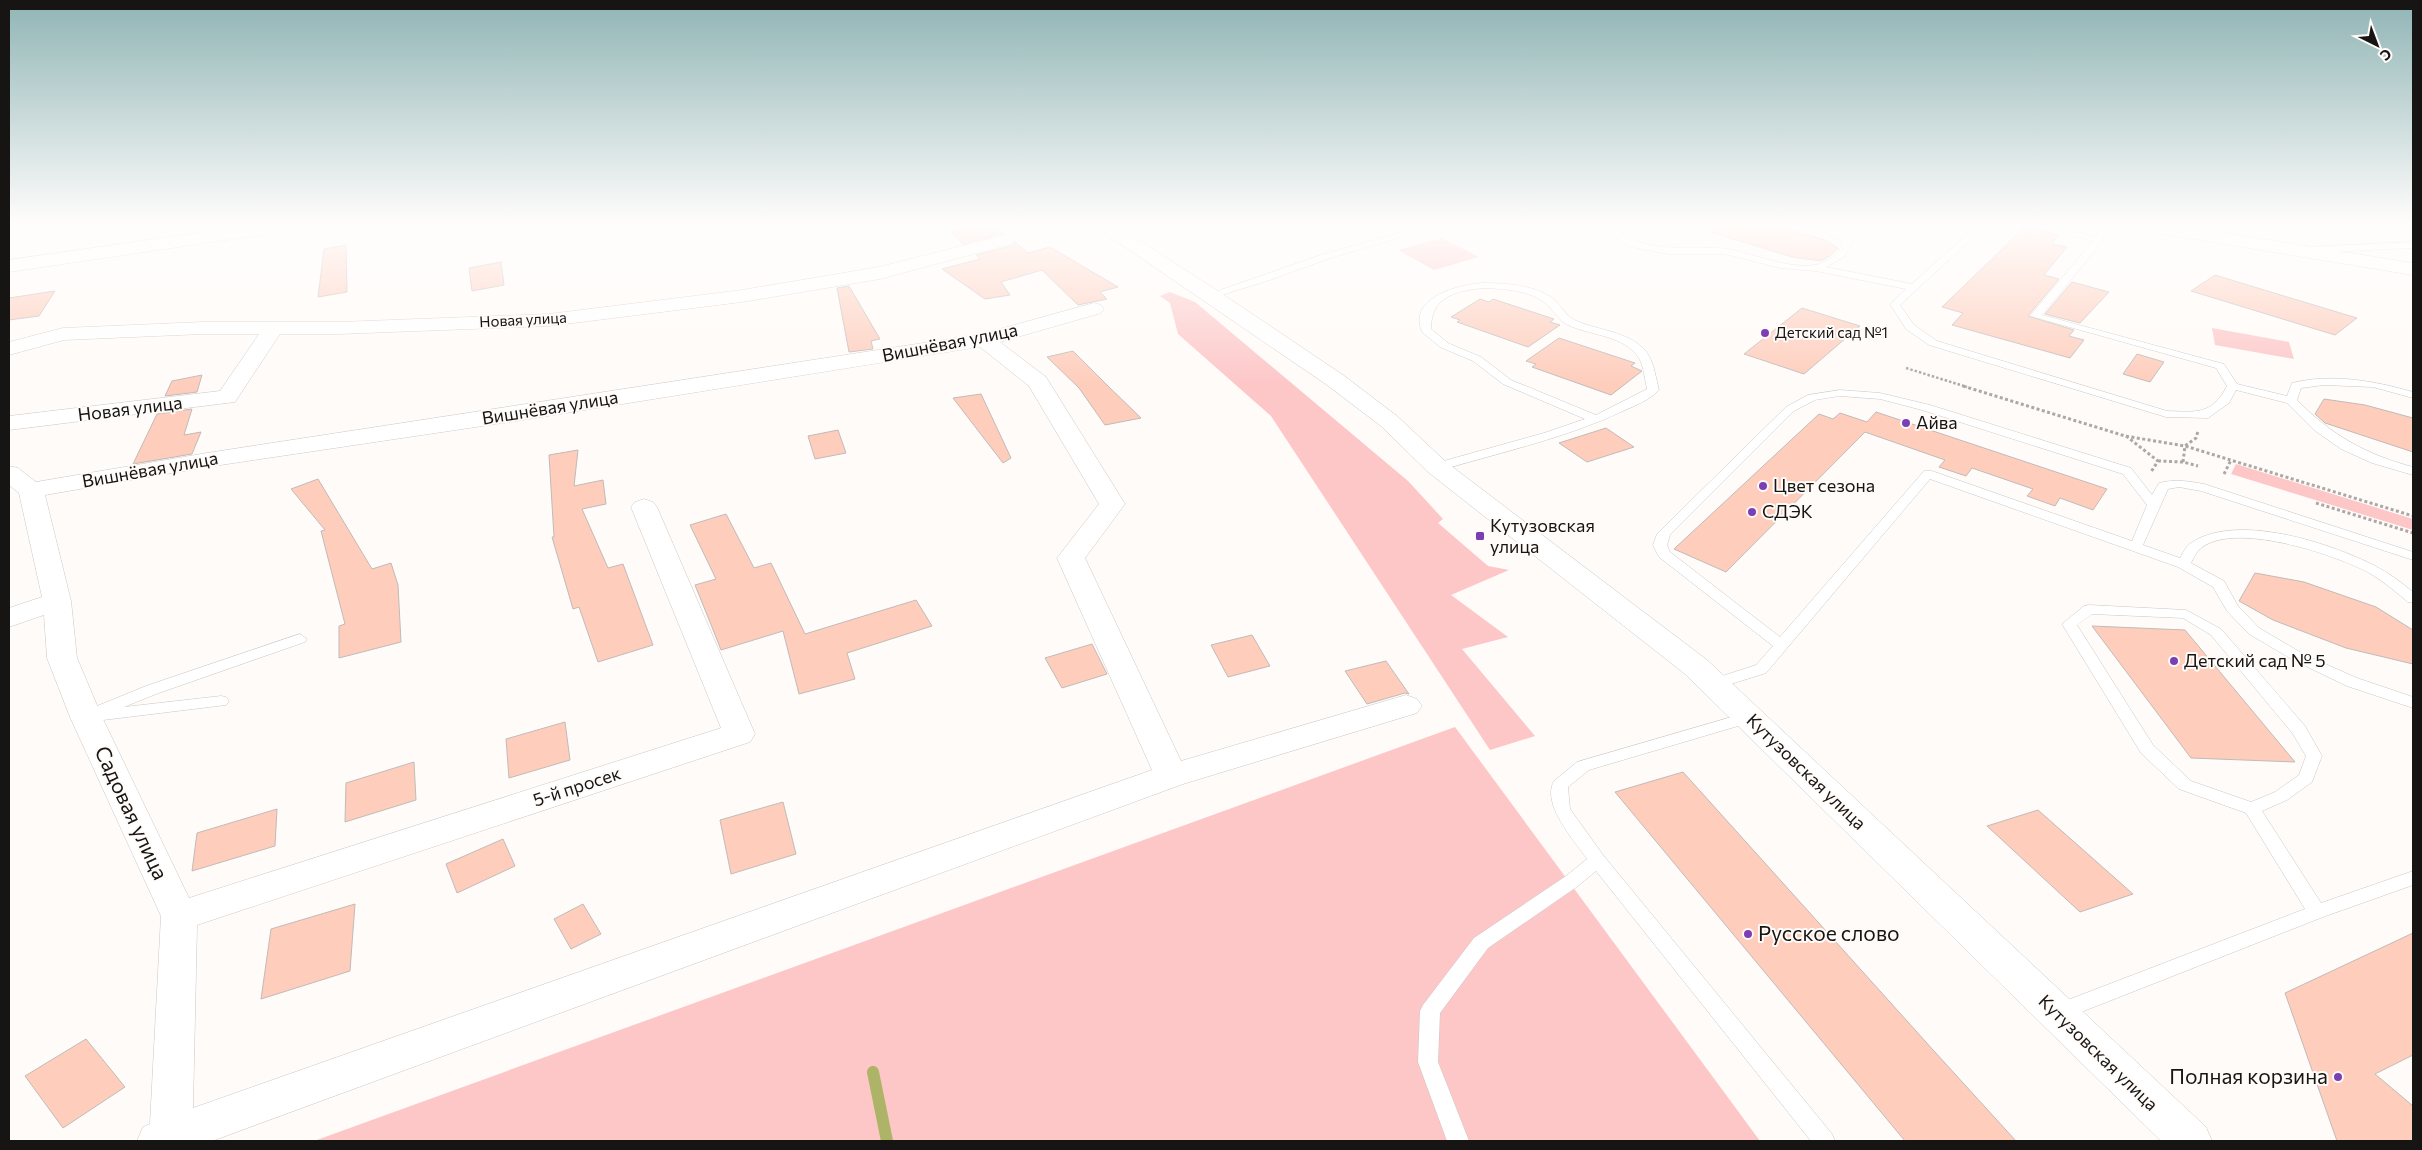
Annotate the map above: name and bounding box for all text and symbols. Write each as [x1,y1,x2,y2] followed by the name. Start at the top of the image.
[2352,20,2402,70] north arrow
[2377,46,2395,65] text: С
[479,308,567,330] street label: Новая улица
[880,318,1019,366] street label: Вишнёвая улица
[1775,323,1888,341] place label: Детский сад №1
[1759,327,1771,339] marker: Детский сад №1
[480,385,620,429] street label: Вишнёвая улица
[76,391,183,425] street label: Новая улица
[1916,411,1958,433] place label: Айва
[1900,417,1912,429] marker: Айва
[80,446,220,492] street label: Вишнёвая улица
[1773,474,1875,496] place label: Цвет сезона
[1757,480,1769,492] marker: Цвет сезона
[1762,500,1813,522] place label: СДЭК
[1746,506,1758,518] marker: СДЭК
[1490,514,1595,557] place label: Кутузовская улица
[1474,530,1486,542] marker: Кутузовская улица
[2184,649,2326,671] place label: Детский сад № 5
[2168,655,2180,667] marker: Детский сад № 5
[1742,709,1871,834] street label: Кутузовская улица
[90,742,174,883] street label: Садовая улица
[530,761,624,811] street label: 5-й просек
[1758,920,1900,945] place label: Русское слово
[1742,928,1754,940] marker: Русское слово
[2034,990,2163,1115] street label: Кутузовская улица
[2169,1063,2328,1088] place label: Полная корзина
[2332,1071,2344,1083] marker: Полная корзина

